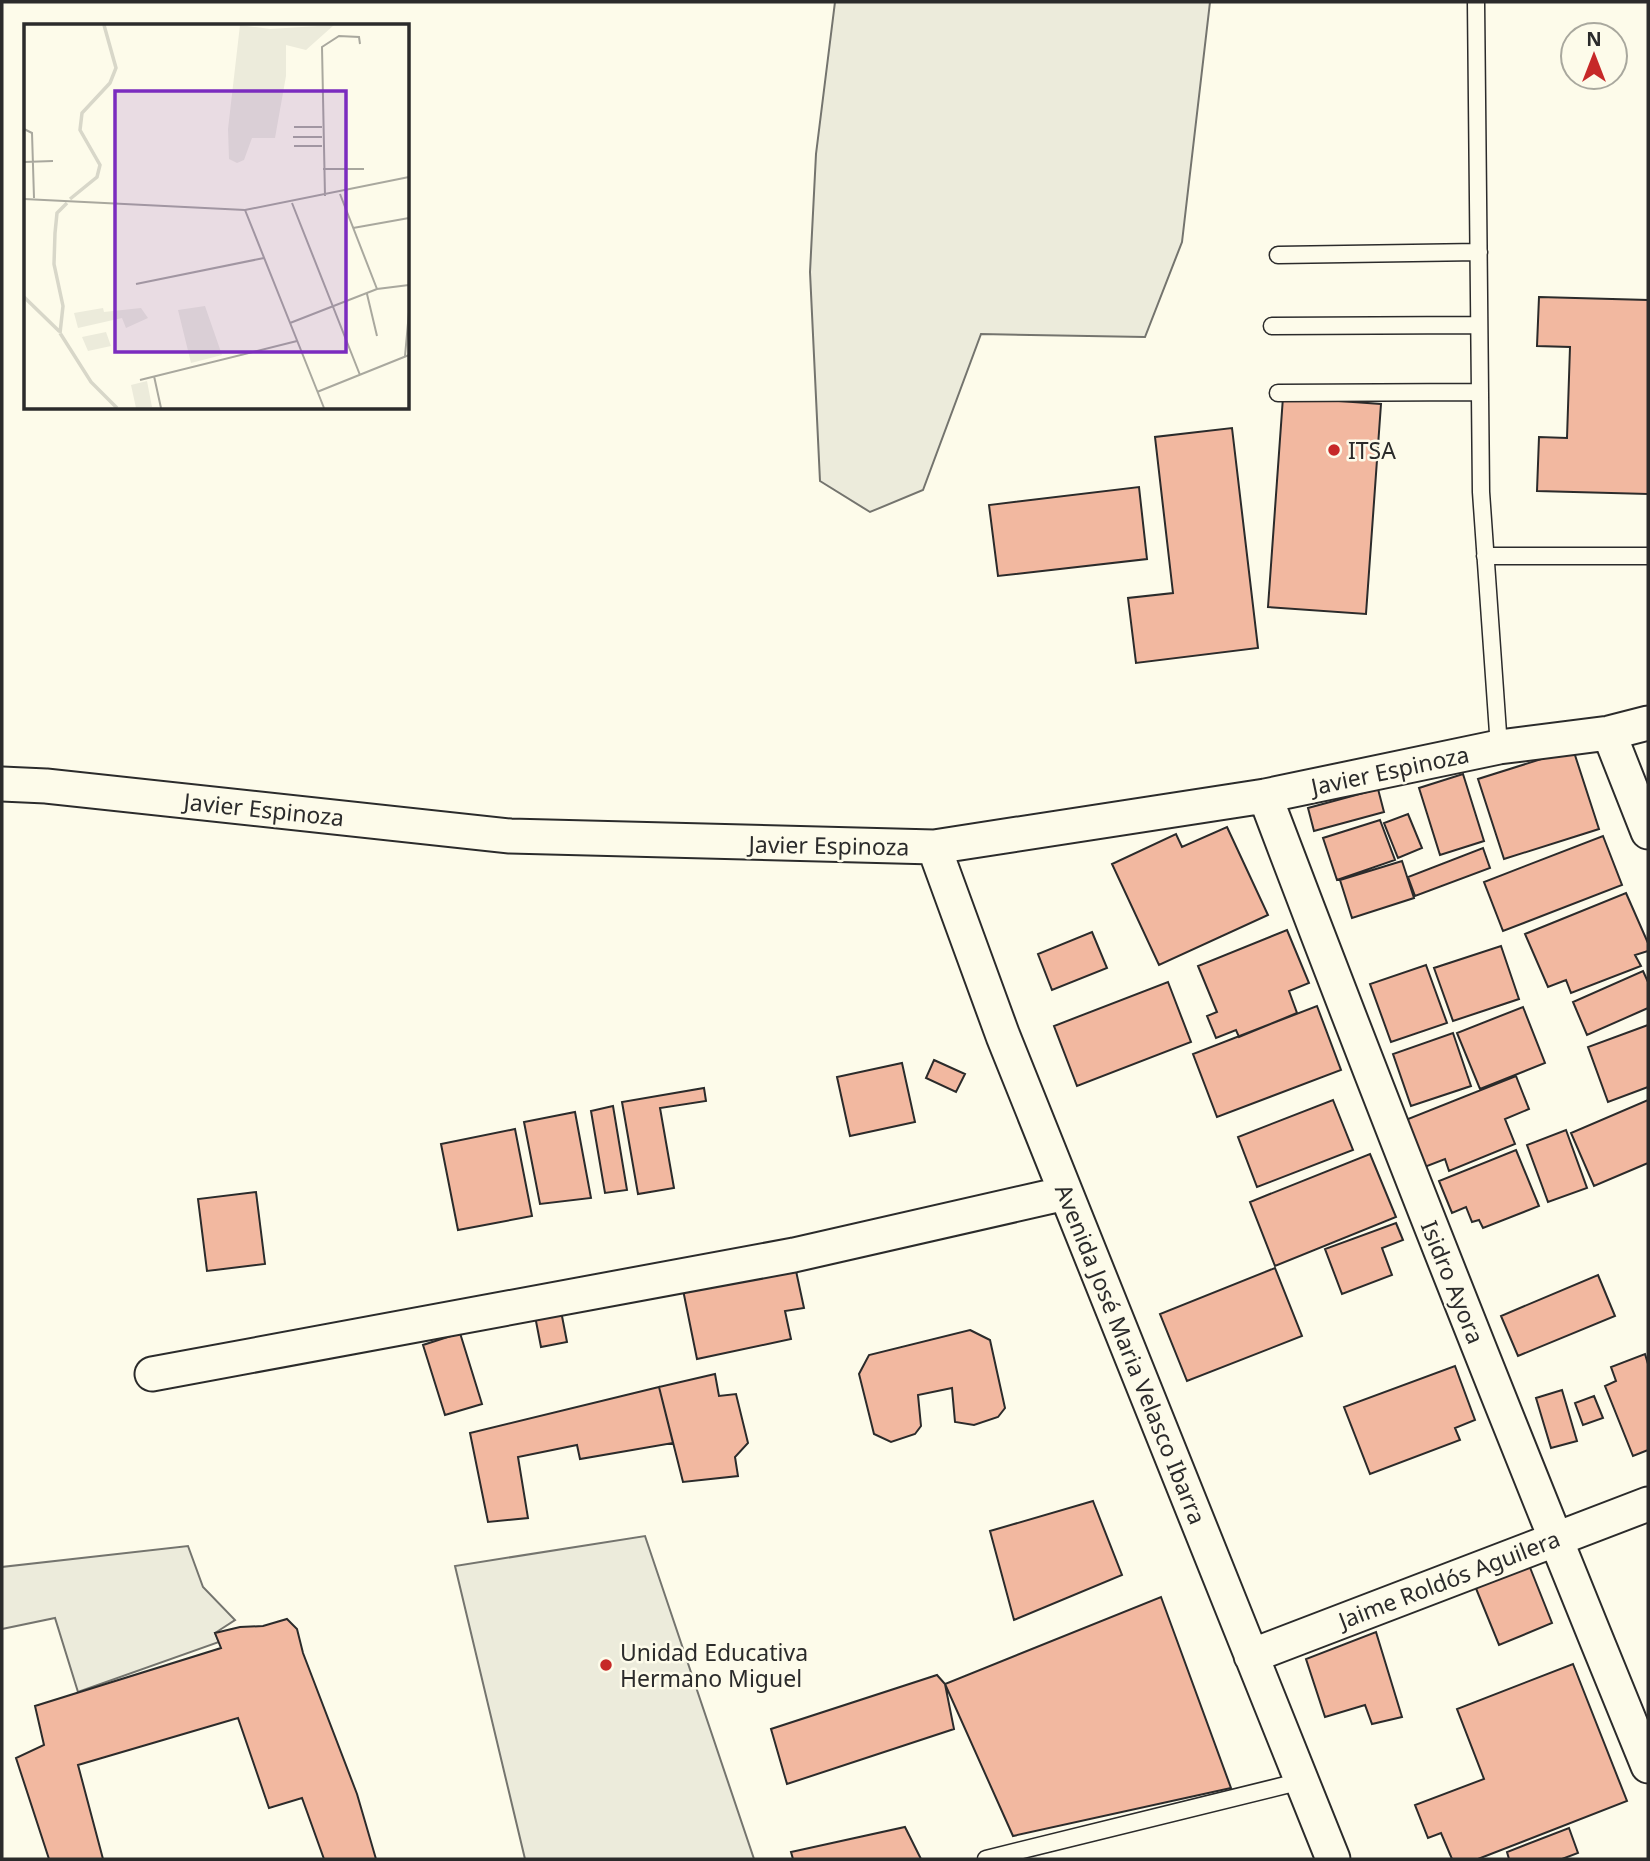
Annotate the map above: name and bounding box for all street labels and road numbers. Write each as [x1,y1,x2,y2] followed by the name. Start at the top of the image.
[1306,738,1472,803] street label: Javier Espinoza
[180,784,346,833] street label: Javier Espinoza
[746,828,910,862] street label: Javier Espinoza
[1048,1179,1214,1529] street label: Avenida José Maria Velasco Ibarra
[1414,1216,1492,1348] street label: Isidro Ayora
[1332,1522,1564,1637] street label: Jaime Roldós Aguilera

